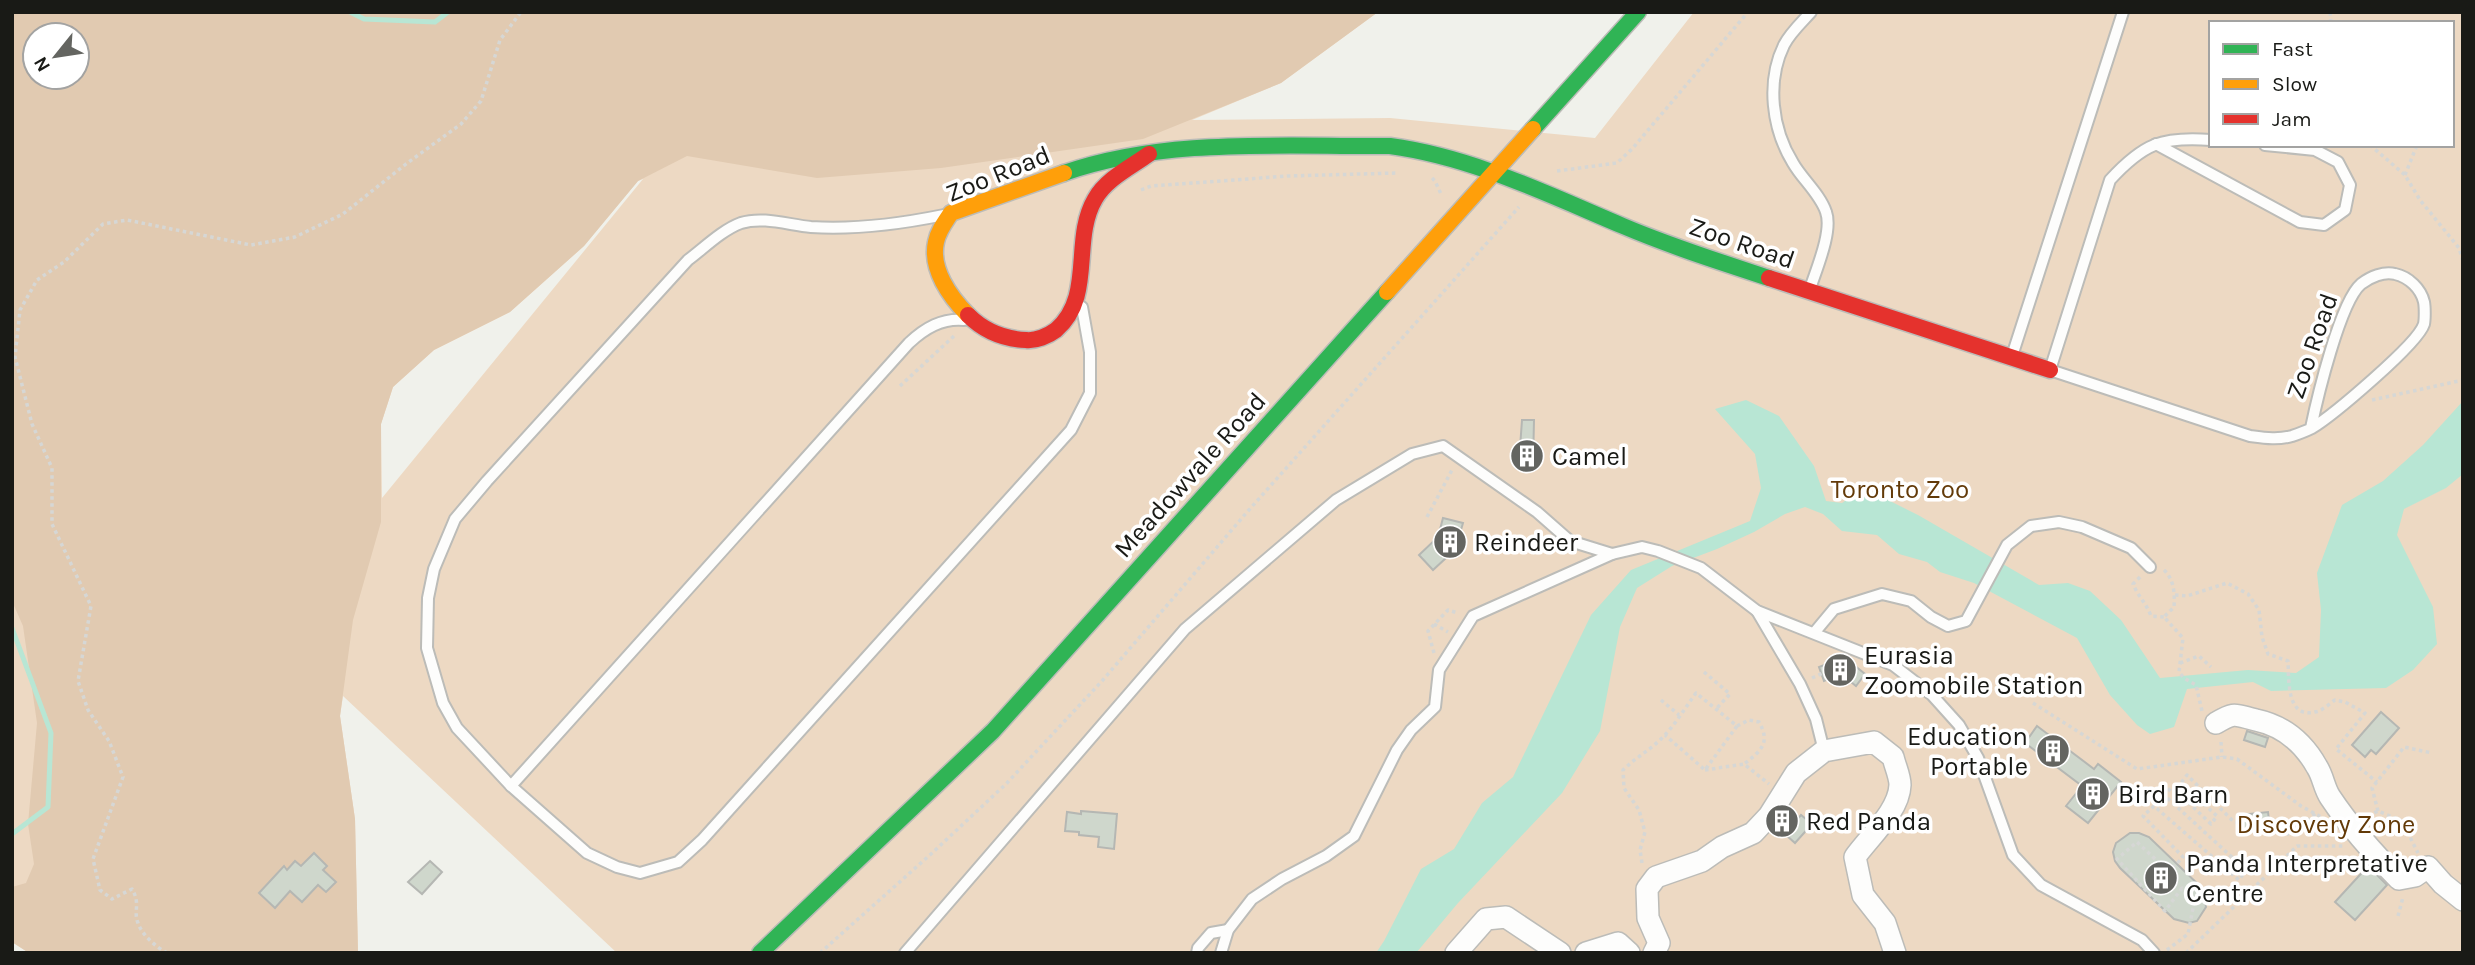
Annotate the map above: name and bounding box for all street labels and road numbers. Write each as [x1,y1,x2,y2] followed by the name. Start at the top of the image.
[941,139,1055,209] street label: Zoo Road
[1685,210,1799,276] street label: Zoo Road
[2279,289,2345,403] street label: Zoo Road
[1107,386,1273,564] street label: Meadowvale Road

